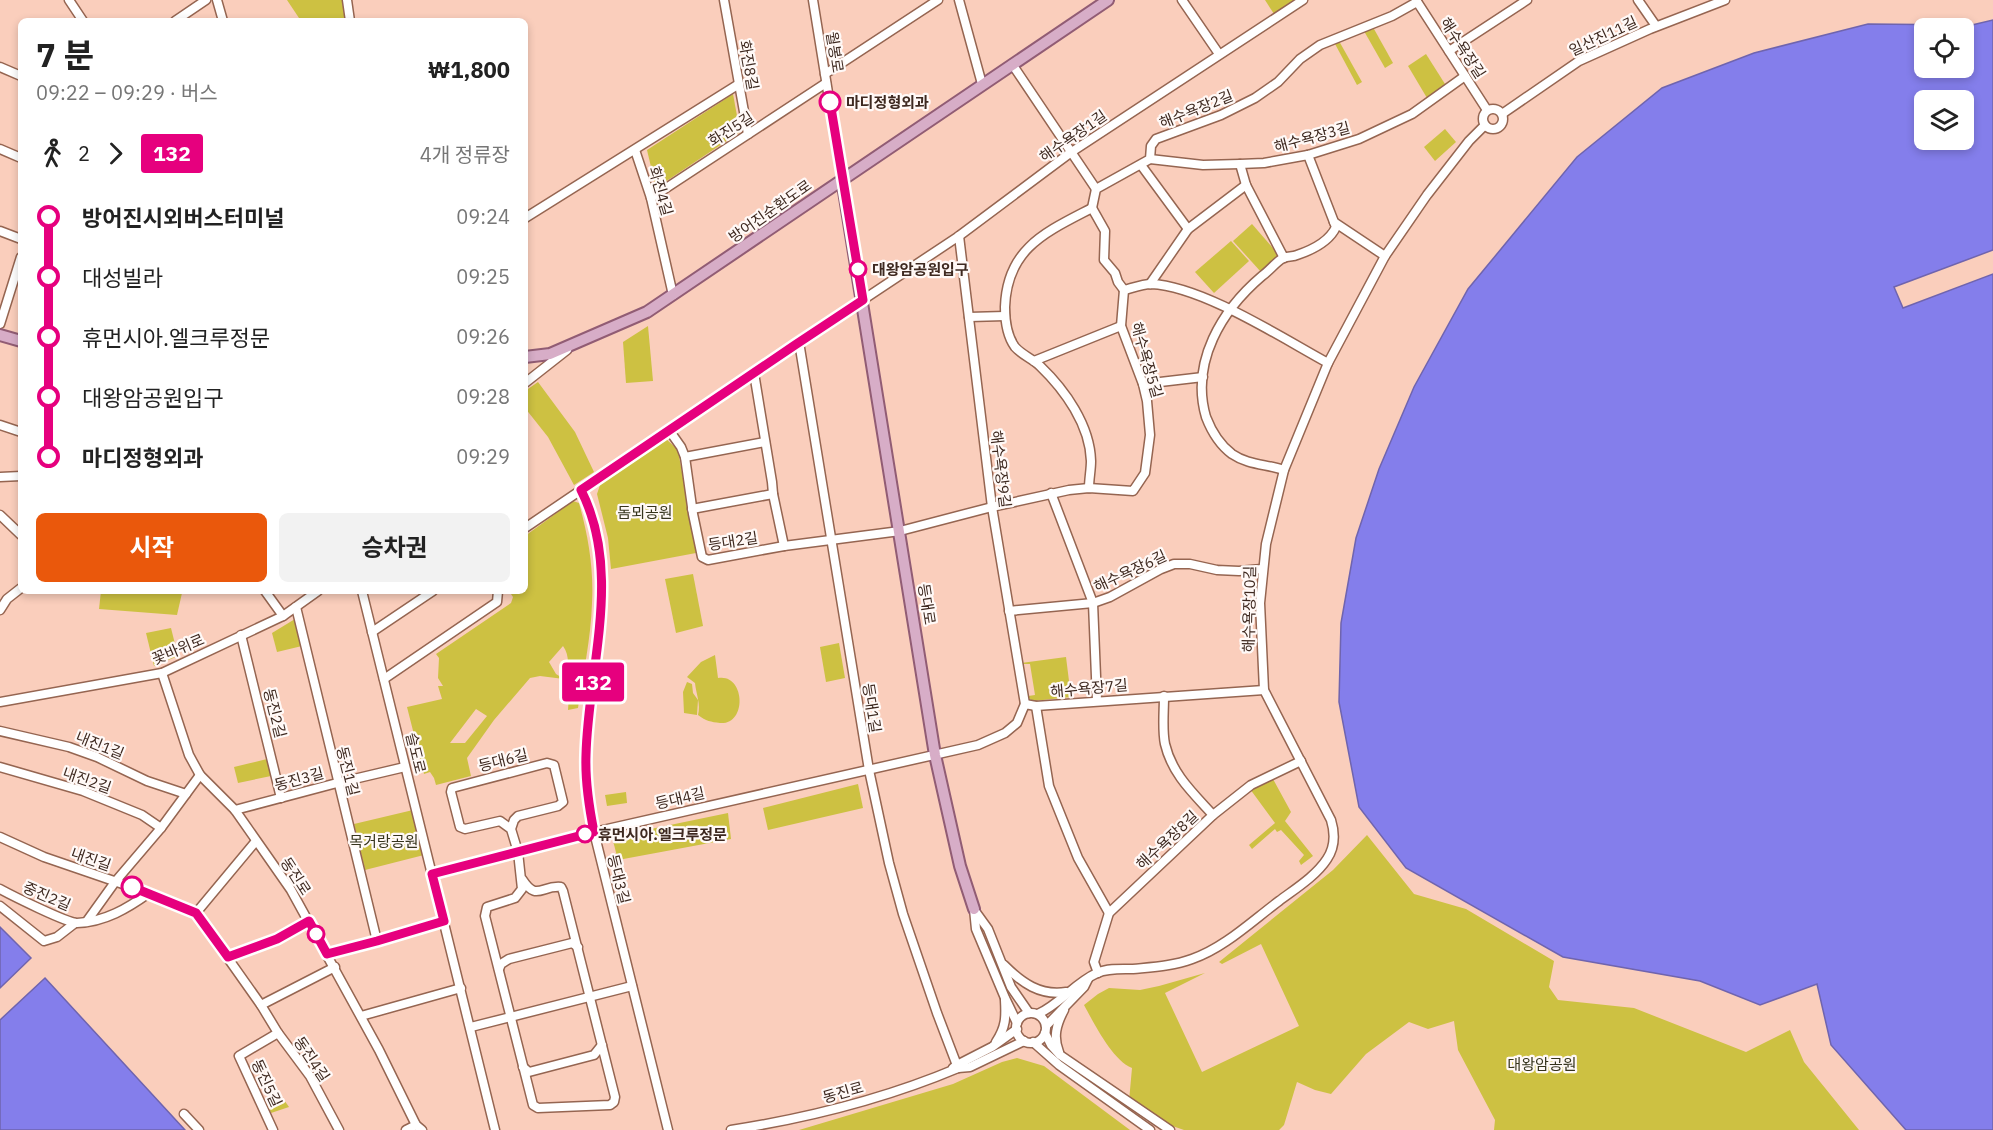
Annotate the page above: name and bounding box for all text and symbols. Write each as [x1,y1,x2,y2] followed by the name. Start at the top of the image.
[1566,12,1640,60] street label: 일산진11길
[1436,14,1490,82] street label: 해수욕장길
[1914,18,1974,150] map controls
[1914,18,1974,78] button: locate
[822,30,848,74] street label: 월봉로
[36,33,94,76] text: 7 분
[735,39,763,91] street label: 화진8길
[428,55,510,84] text: ₩1,800
[36,79,218,106] text: 09:22 – 09:29 · 버스
[1156,86,1236,132] street label: 해수욕장2길
[1914,90,1974,150] button: layers
[819,91,841,113] marker: 마디정형외과
[846,93,929,112] place label: 마디정형외과
[1036,106,1110,166] street label: 해수욕장1길
[705,107,757,151] street label: 화진5길
[1272,118,1352,156] street label: 해수욕장3길
[36,137,69,170] icon: walk
[99,137,132,170] icon: forward
[153,139,191,167] text: 132
[78,140,90,167] text: 2
[420,141,510,168] text: 4개 정류장
[645,164,677,218] street label: 화진4길
[725,176,815,246] street label: 방어진순환도로
[82,203,284,232] text: 방어진시외버스터미널
[456,203,510,230] text: 09:24
[849,260,867,278] marker: 대왕암공원입구
[872,260,969,279] place label: 대왕암공원입구
[82,263,163,292] text: 대성빌라
[456,263,510,290] text: 09:25
[1127,320,1167,400] street label: 해수욕장5길
[82,323,270,352] text: 휴먼시아.엘크루정문
[456,323,510,350] text: 09:26
[82,383,224,412] text: 대왕암공원입구
[456,383,510,410] text: 09:28
[987,429,1015,509] street label: 해수욕장9길
[82,443,203,472] text: 마디정형외과
[456,443,510,470] text: 09:29
[617,503,673,522] park label: 돔뫼공원
[36,513,267,582] button: 시작
[279,513,510,582] button: 승차권
[707,528,759,554] street label: 등대2길
[1091,546,1169,596] street label: 해수욕장6길
[1239,565,1259,653] street label: 해수욕장10길
[914,582,940,626] street label: 등대로
[149,629,207,669] street label: 꽃바위로
[558,662,628,702] line badge: 132
[574,668,612,696] text: 132
[1049,675,1129,701] street label: 해수욕장7길
[859,682,885,734] street label: 등대1길
[260,686,290,740] street label: 동진2길
[73,727,127,763] street label: 내진1길
[402,731,430,775] street label: 슬도로
[333,744,363,798] street label: 동진1길
[476,745,530,775] street label: 등대6길
[60,763,114,797] street label: 내진2길
[272,763,326,795] street label: 동진3길
[653,783,707,813] street label: 등대4길
[1132,806,1202,874] street label: 해수욕장8길
[576,825,594,843] marker: 휴먼시아.엘크루정문
[598,825,727,844] place label: 휴먼시아.엘크루정문
[349,832,419,851] park label: 목거랑공원
[68,843,114,875] street label: 내진길
[604,852,634,906] street label: 등대3길
[277,853,315,899] street label: 동진로
[121,876,143,898] unlabelled marker
[20,877,74,915] street label: 중진2길
[307,925,325,943] unlabelled marker
[290,1033,334,1085] street label: 동진4길
[1507,1055,1577,1074] park label: 대왕암공원
[248,1056,286,1110] street label: 동진5길
[820,1077,866,1107] street label: 동진로

